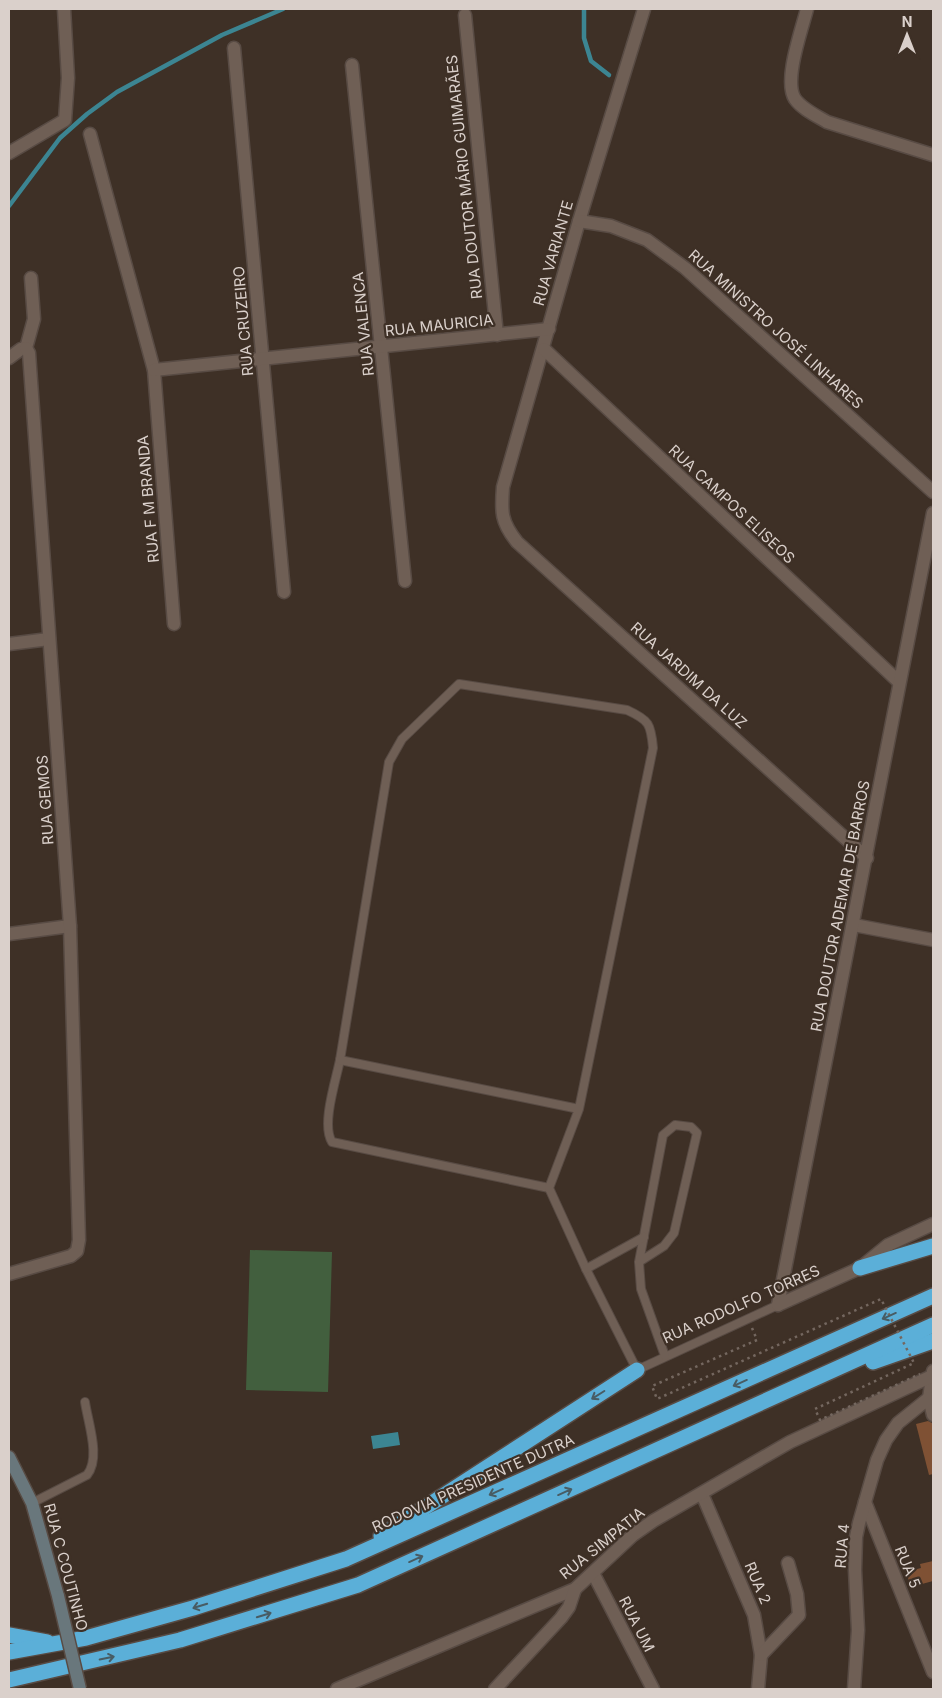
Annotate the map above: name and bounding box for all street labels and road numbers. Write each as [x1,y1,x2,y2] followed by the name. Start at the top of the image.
[442,54,486,300] street label: RUA DOUTOR MÁRIO GUIMARÃES
[529,198,577,308] street label: RUA VARIANTE
[685,245,867,413] street label: RUA MINISTRO JOSÉ LINHARES
[229,265,257,377] street label: RUA CRUZEIRO
[348,271,378,377] street label: RUA VALENCA
[384,310,494,340] street label: RUA MAURICIA
[133,435,163,563] street label: RUA F M BRANDA
[665,441,799,567] street label: RUA CAMPOS ELISEOS
[627,618,751,732] street label: RUA JARDIM DA LUZ
[32,754,58,846] street label: RUA GEMOS
[806,779,874,1033] street label: RUA DOUTOR ADEMAR DE BARROS
[659,1261,823,1347] street label: RUA RODOLFO TORRES
[369,1430,577,1536] street label: RODOVIA PRESIDENTE DUTRA
[40,1501,92,1633] street label: RUA C COUTINHO
[556,1503,648,1583] street label: RUA SIMPATIA
[831,1523,853,1569] street label: RUA 4
[891,1543,925,1591] street label: RUA 5
[741,1559,775,1607] street label: RUA 2
[615,1593,659,1655] street label: RUA UM

